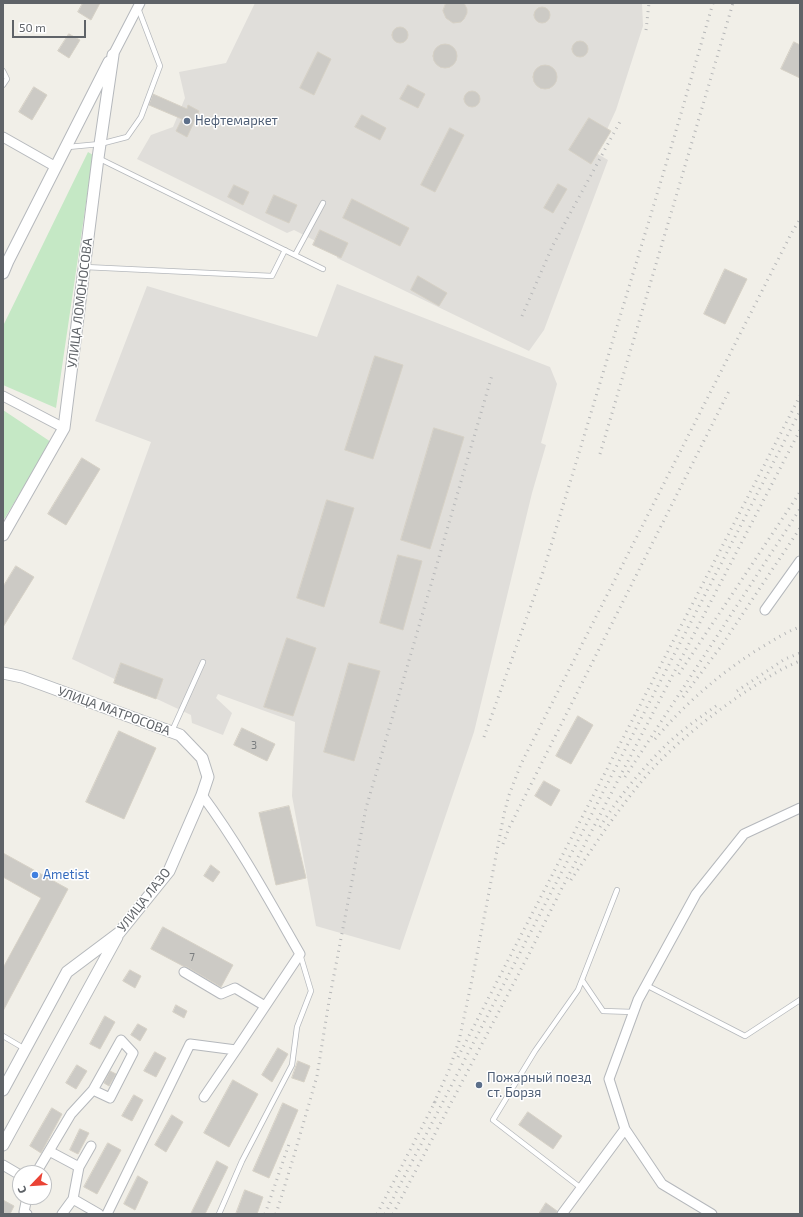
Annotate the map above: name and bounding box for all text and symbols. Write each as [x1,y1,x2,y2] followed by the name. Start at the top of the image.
[14,12,88,38] scale bar
[19,20,46,34] text: 50 m
[195,113,278,129] place label: Нефтемаркет
[182,116,192,126] marker: Нефтемаркет
[64,237,96,369] street label: УЛИЦА ЛОМОНОСОВА
[55,683,173,739] street label: УЛИЦА МАТРОСОВА
[251,738,257,752] house number: 3
[114,865,174,935] street label: УЛИЦА ЛАЗО
[43,867,89,883] place label: Ametist
[30,870,40,880] marker: Ametist
[189,950,195,964] house number: 7
[487,1070,591,1101] place label: Пожарный поезд ст. Борзя
[474,1080,484,1090] marker: Пожарный поезд ст. Борзя
[12,1165,52,1205] north arrow
[14,1184,29,1196] text: С

